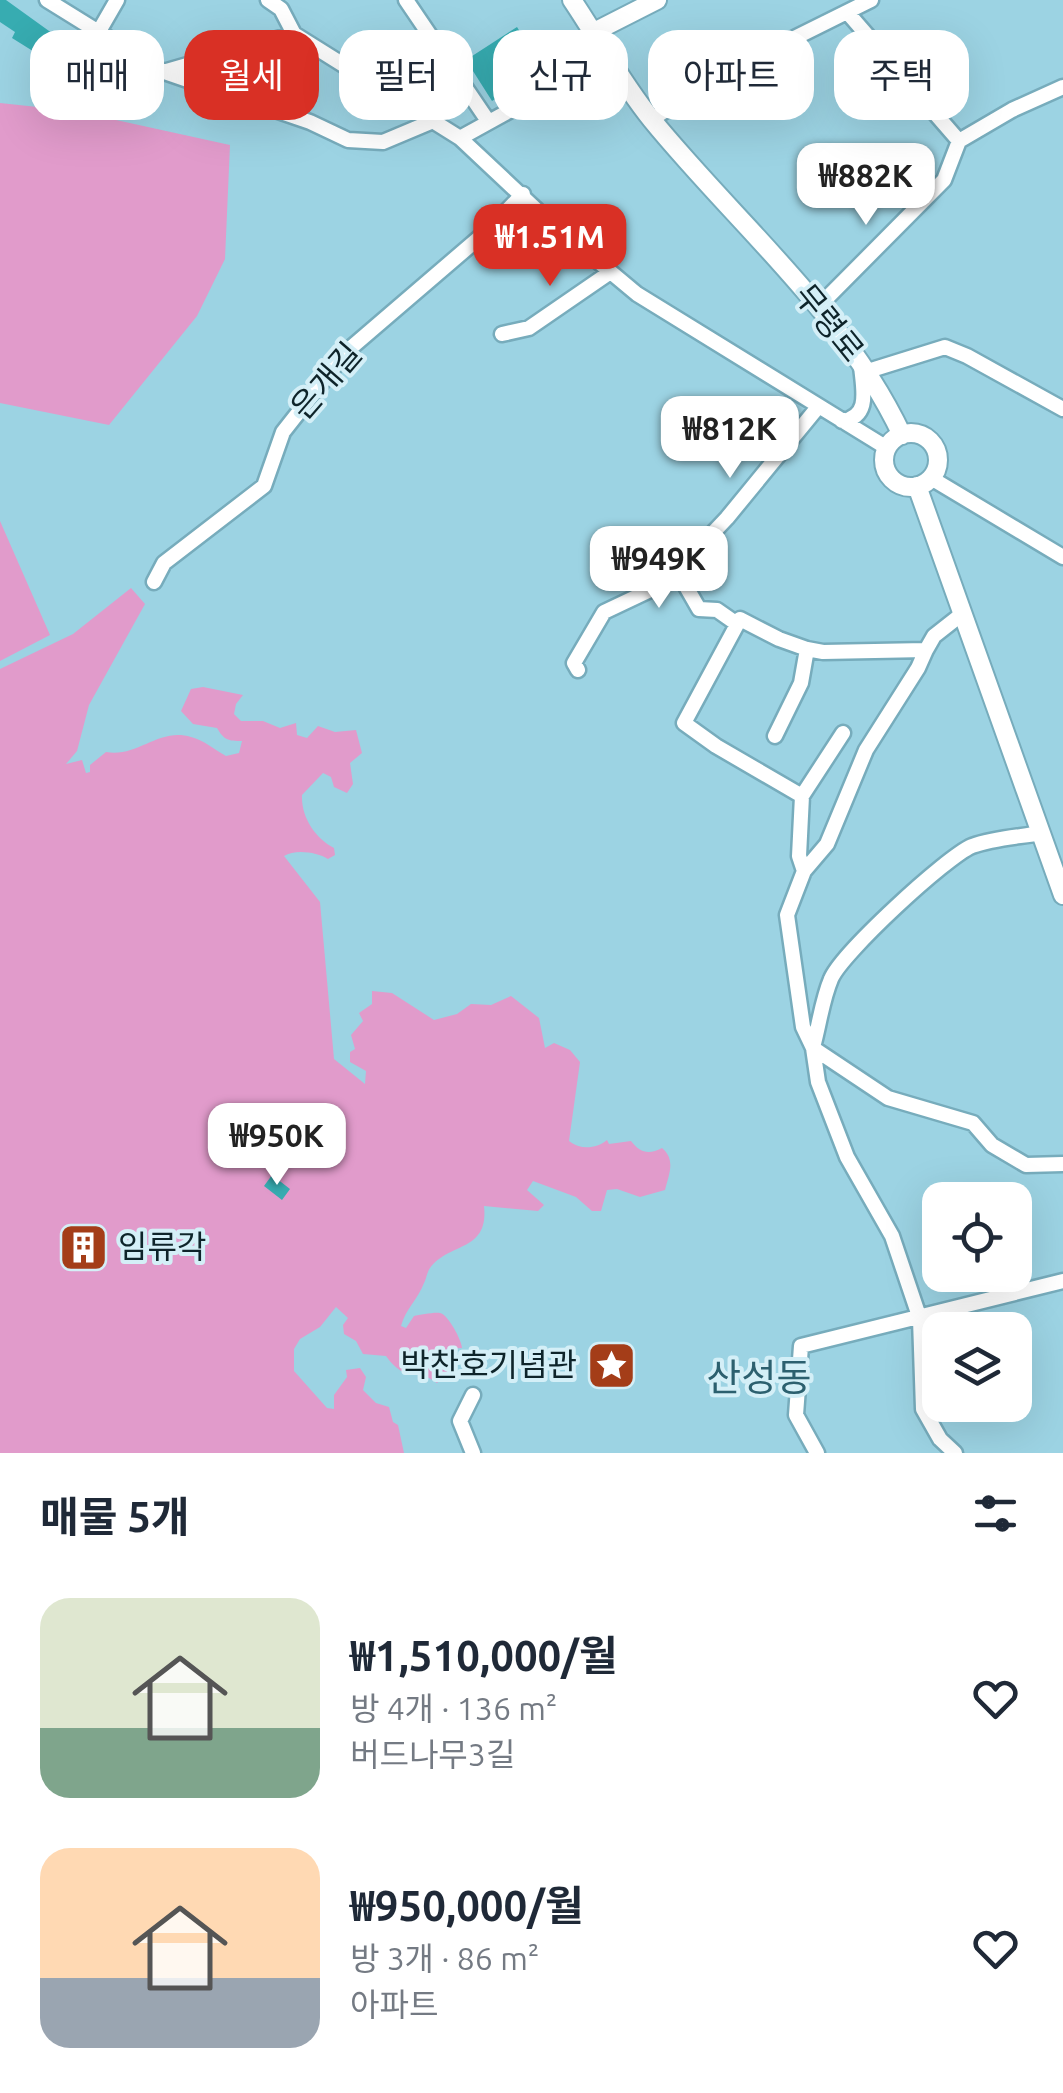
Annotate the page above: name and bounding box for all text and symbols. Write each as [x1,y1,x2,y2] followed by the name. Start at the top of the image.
[30,30,164,120] chip: 매매
[184,30,319,120] chip: 월세
[339,30,473,120] chip: 필터
[493,30,628,120] chip: 신규
[648,30,814,120] chip: 아파트
[834,30,969,120] chip: 주택
[796,143,936,228] pin: ₩882K
[819,157,913,193] text: ₩882K
[469,204,631,289] pin: ₩1.51M
[495,218,605,254] text: ₩1.51M
[788,277,872,368] street label: 무령로
[283,335,368,425] street label: 은개길
[660,396,800,481] pin: ₩812K
[683,410,777,446] text: ₩812K
[589,526,729,611] pin: ₩949K
[612,540,706,576] text: ₩949K
[207,1103,347,1188] pin: ₩950K
[230,1117,324,1153] text: ₩950K
[922,1182,1032,1422] map controls
[922,1182,1032,1292] button: locate
[57,1221,109,1273] building icon: 임류각
[118,1228,206,1264] place label: 임류각
[922,1312,1032,1422] button: layers
[586,1339,638,1391] place icon: 박찬호기념관
[400,1346,577,1382] place label: 박찬호기념관
[707,1356,811,1398] district label: 산성동
[968,1486,1023,1541] icon: filters
[40,1493,190,1540] text: 매물 5개
[350,1632,618,1679] text: ₩1,510,000/월
[120,1638,240,1758] icon: home
[968,1671,1023,1726] icon: heart
[350,1690,557,1726] text: 방 4개 · 136 m²
[350,1736,515,1772] text: 버드나무3길
[350,1882,584,1929] text: ₩950,000/월
[120,1888,240,2008] icon: home
[968,1921,1023,1976] icon: heart
[350,1940,539,1976] text: 방 3개 · 86 m²
[350,1986,438,2022] text: 아파트

